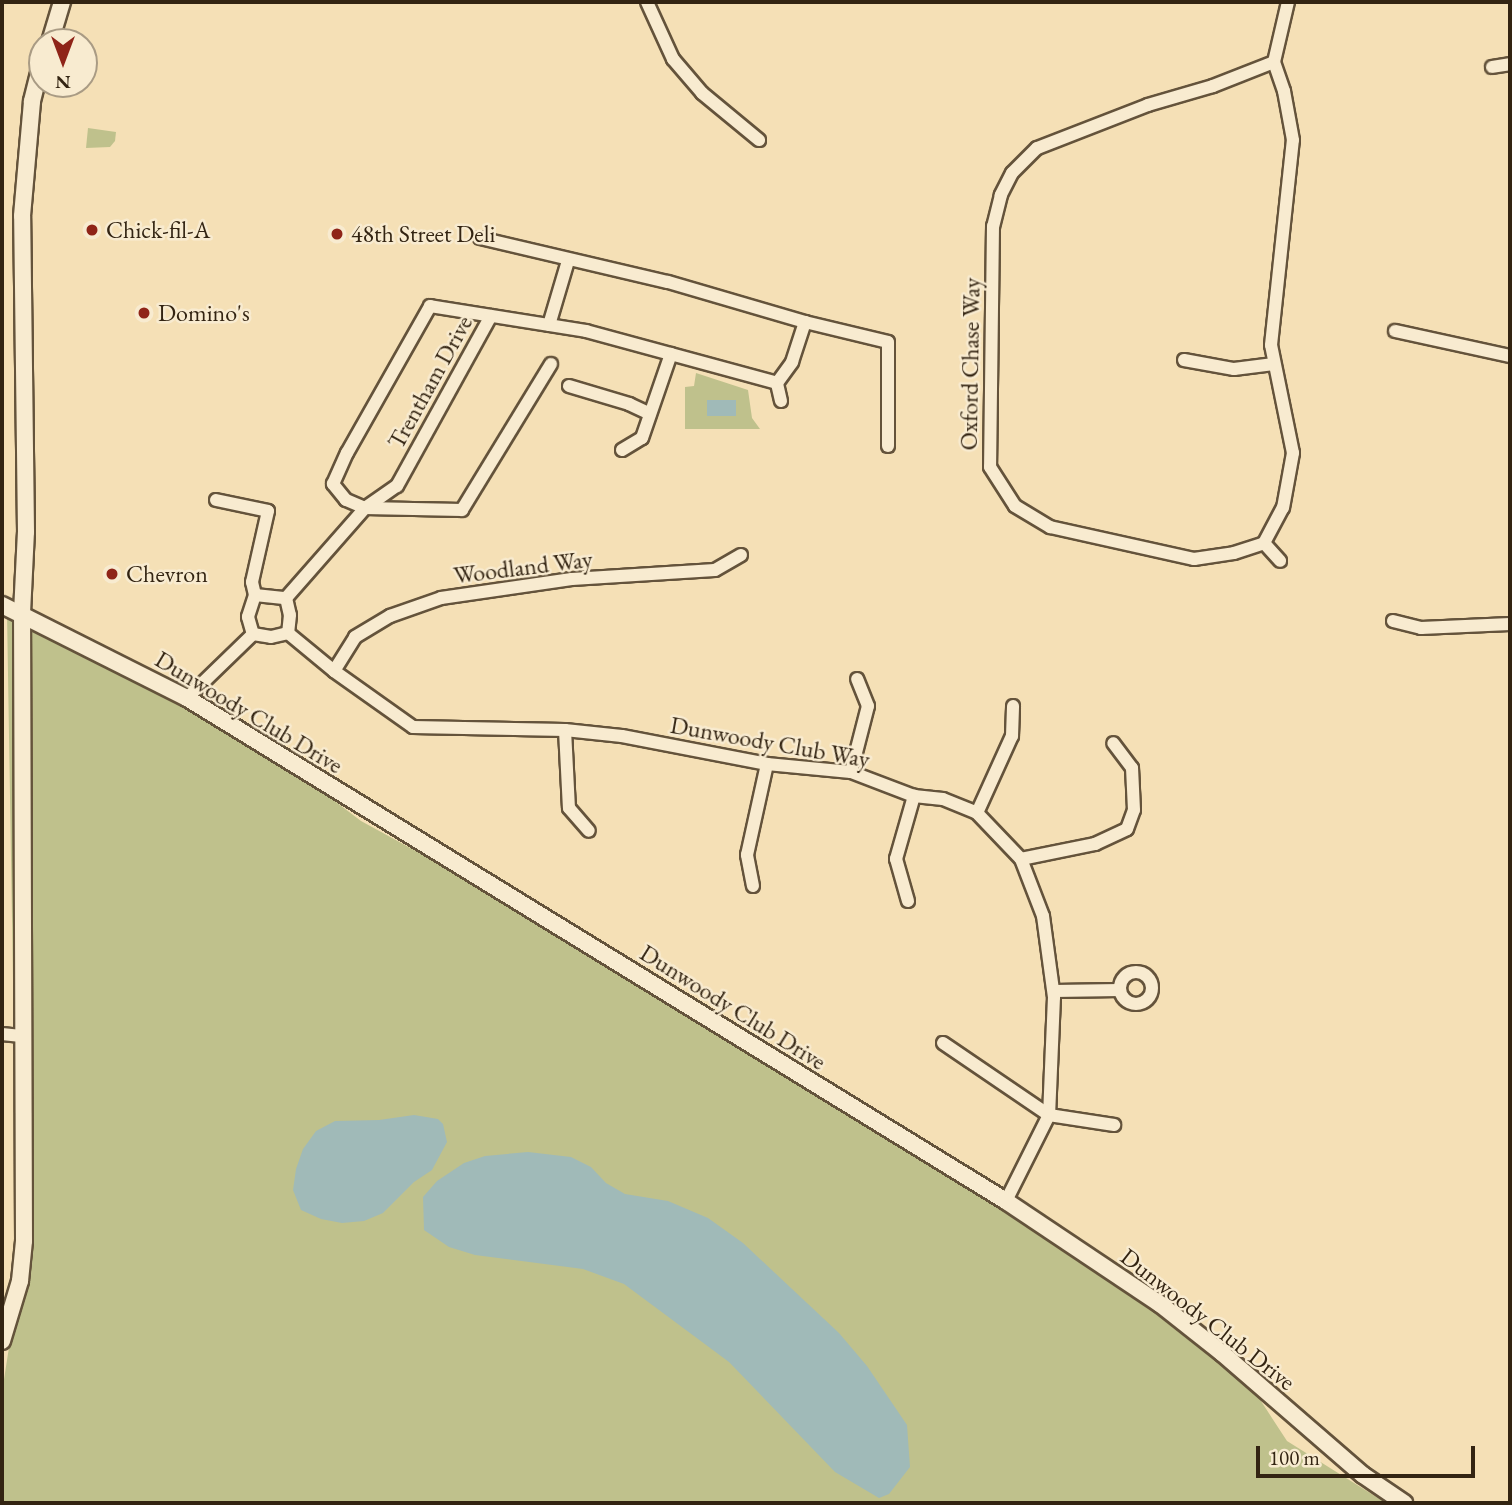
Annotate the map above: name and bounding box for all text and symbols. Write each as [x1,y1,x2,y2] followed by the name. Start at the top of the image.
[28,28,98,98] north arrow
[55,70,71,95] text: N
[106,216,210,244] place label: Chick-fil-A
[351,220,495,248] place label: 48th Street Deli
[84,222,100,238] marker: Chick-fil-A
[329,226,345,242] marker: 48th Street Deli
[954,277,986,451] street label: Oxford Chase Way
[158,299,250,327] place label: Domino's
[136,305,152,321] marker: Domino's
[382,310,478,454] street label: Trentham Drive
[452,544,594,590] street label: Woodland Way
[126,560,208,588] place label: Chevron
[104,566,120,582] marker: Chevron
[150,645,348,779] street label: Dunwoody Club Drive
[668,710,872,774] street label: Dunwoody Club Way
[635,938,831,1076] street label: Dunwoody Club Drive
[1115,1242,1301,1396] street label: Dunwoody Club Drive
[1260,1432,1479,1476] scale bar
[1269,1444,1320,1471] text: 100 m

